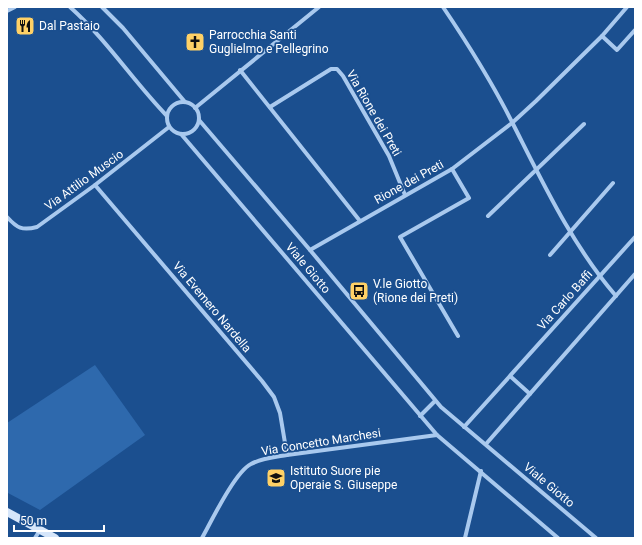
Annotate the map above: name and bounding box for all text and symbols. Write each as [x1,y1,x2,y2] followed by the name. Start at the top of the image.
[14,15,36,37] restaurant icon: Dal Pastaio
[39,19,100,33] place label: Dal Pastaio
[209,28,329,56] place label: Parrocchia Santi Guglielmo e Pellegrino
[184,31,206,53] church icon: Parrocchia Santi Guglielmo e Pellegrino
[344,68,404,159] street label: Via Rione dei Preti
[42,147,126,213] street label: Via Attilio Muscio
[372,157,446,207] street label: Rione dei Preti
[283,240,333,296] street label: Viale Giotto
[170,259,254,355] street label: Via Evemero Nardella
[535,267,595,333] street label: Via Carlo Baffi
[373,277,458,305] place label: V.le Giotto (Rione dei Preti)
[348,280,370,302] bus stop icon: V.le Giotto (Rione dei Preti)
[260,426,382,458] street label: Via Concetto Marchesi
[521,460,577,510] street label: Viale Giotto
[290,464,397,492] place label: Istituto Suore pie Operaie S. Giuseppe
[265,467,287,489] school or university icon: Istituto Suore pie Operaie S. Giuseppe
[14,507,104,533] scale bar
[20,514,47,528] text: 50 m

